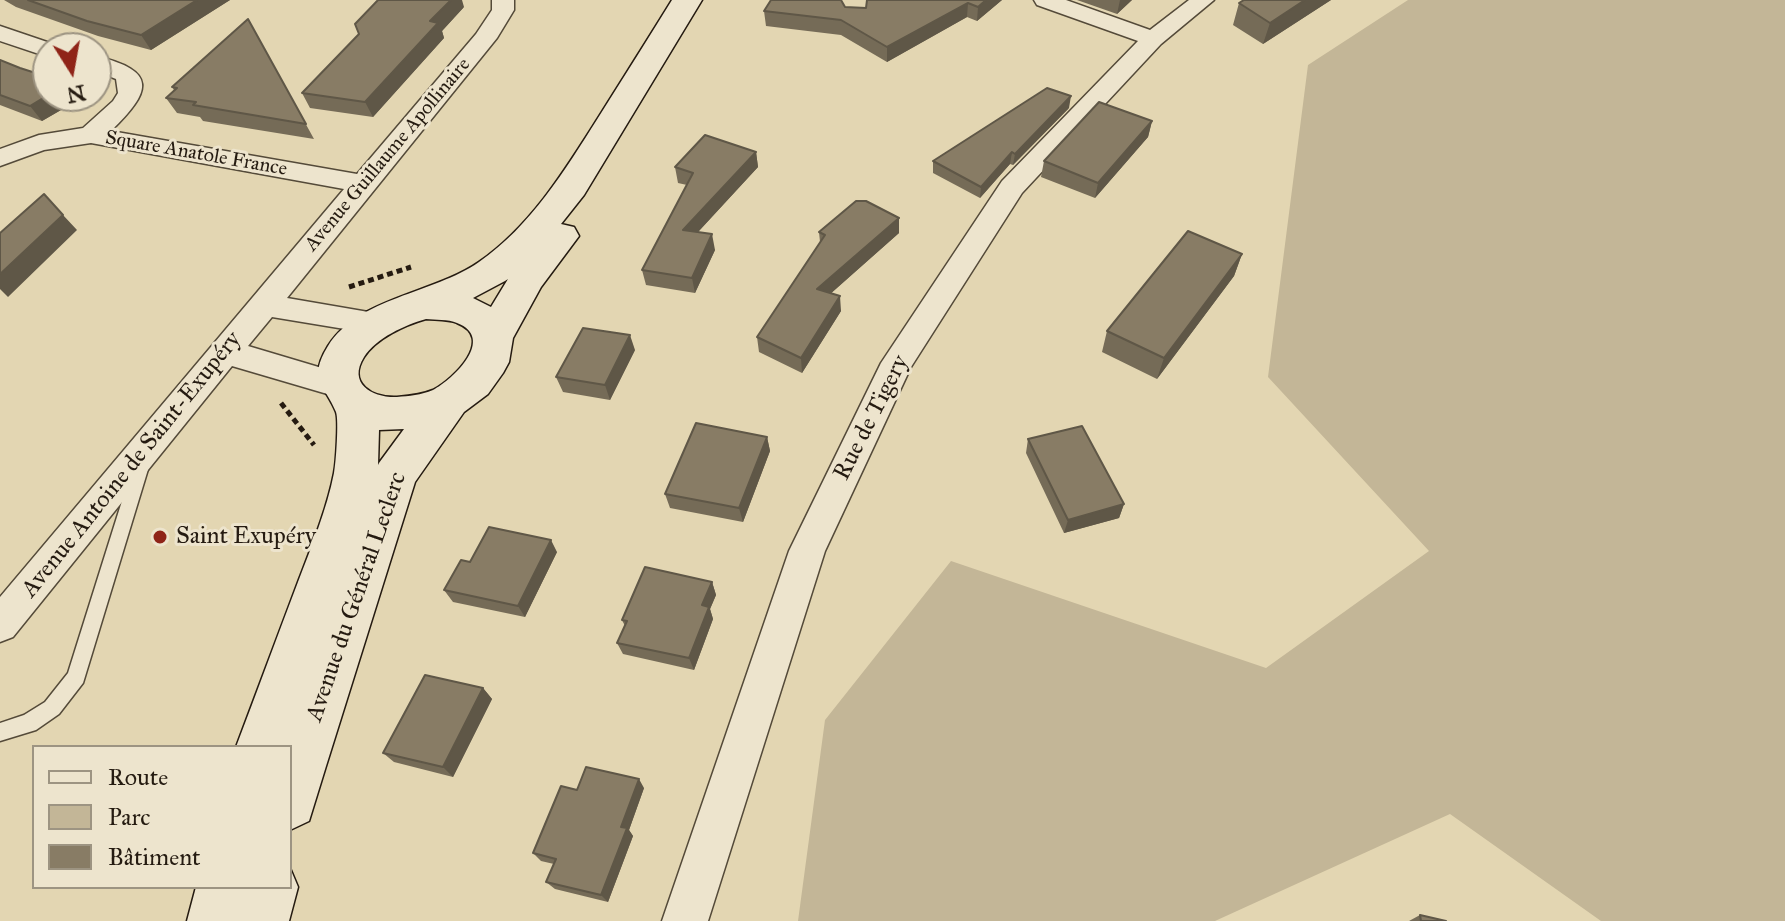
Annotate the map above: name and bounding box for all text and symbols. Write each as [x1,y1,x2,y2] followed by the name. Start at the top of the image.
[32,32,112,112] north arrow
[300,54,476,256] street label: Avenue Guillaume Apollinaire
[65,79,88,109] text: N
[103,126,289,182] street label: Square Anatole France
[16,326,248,604] street label: Avenue Antoine de Saint-Exupéry
[828,351,916,485] street label: Rue de Tigery
[301,469,413,725] street label: Avenue du Général Leclerc
[176,523,316,551] place label: Saint Exupéry
[151,528,169,546] marker: Saint Exupéry
[32,745,292,889] legend
[108,762,168,792] text: Route
[108,802,150,832] text: Parc
[108,842,201,872] text: Bâtiment

